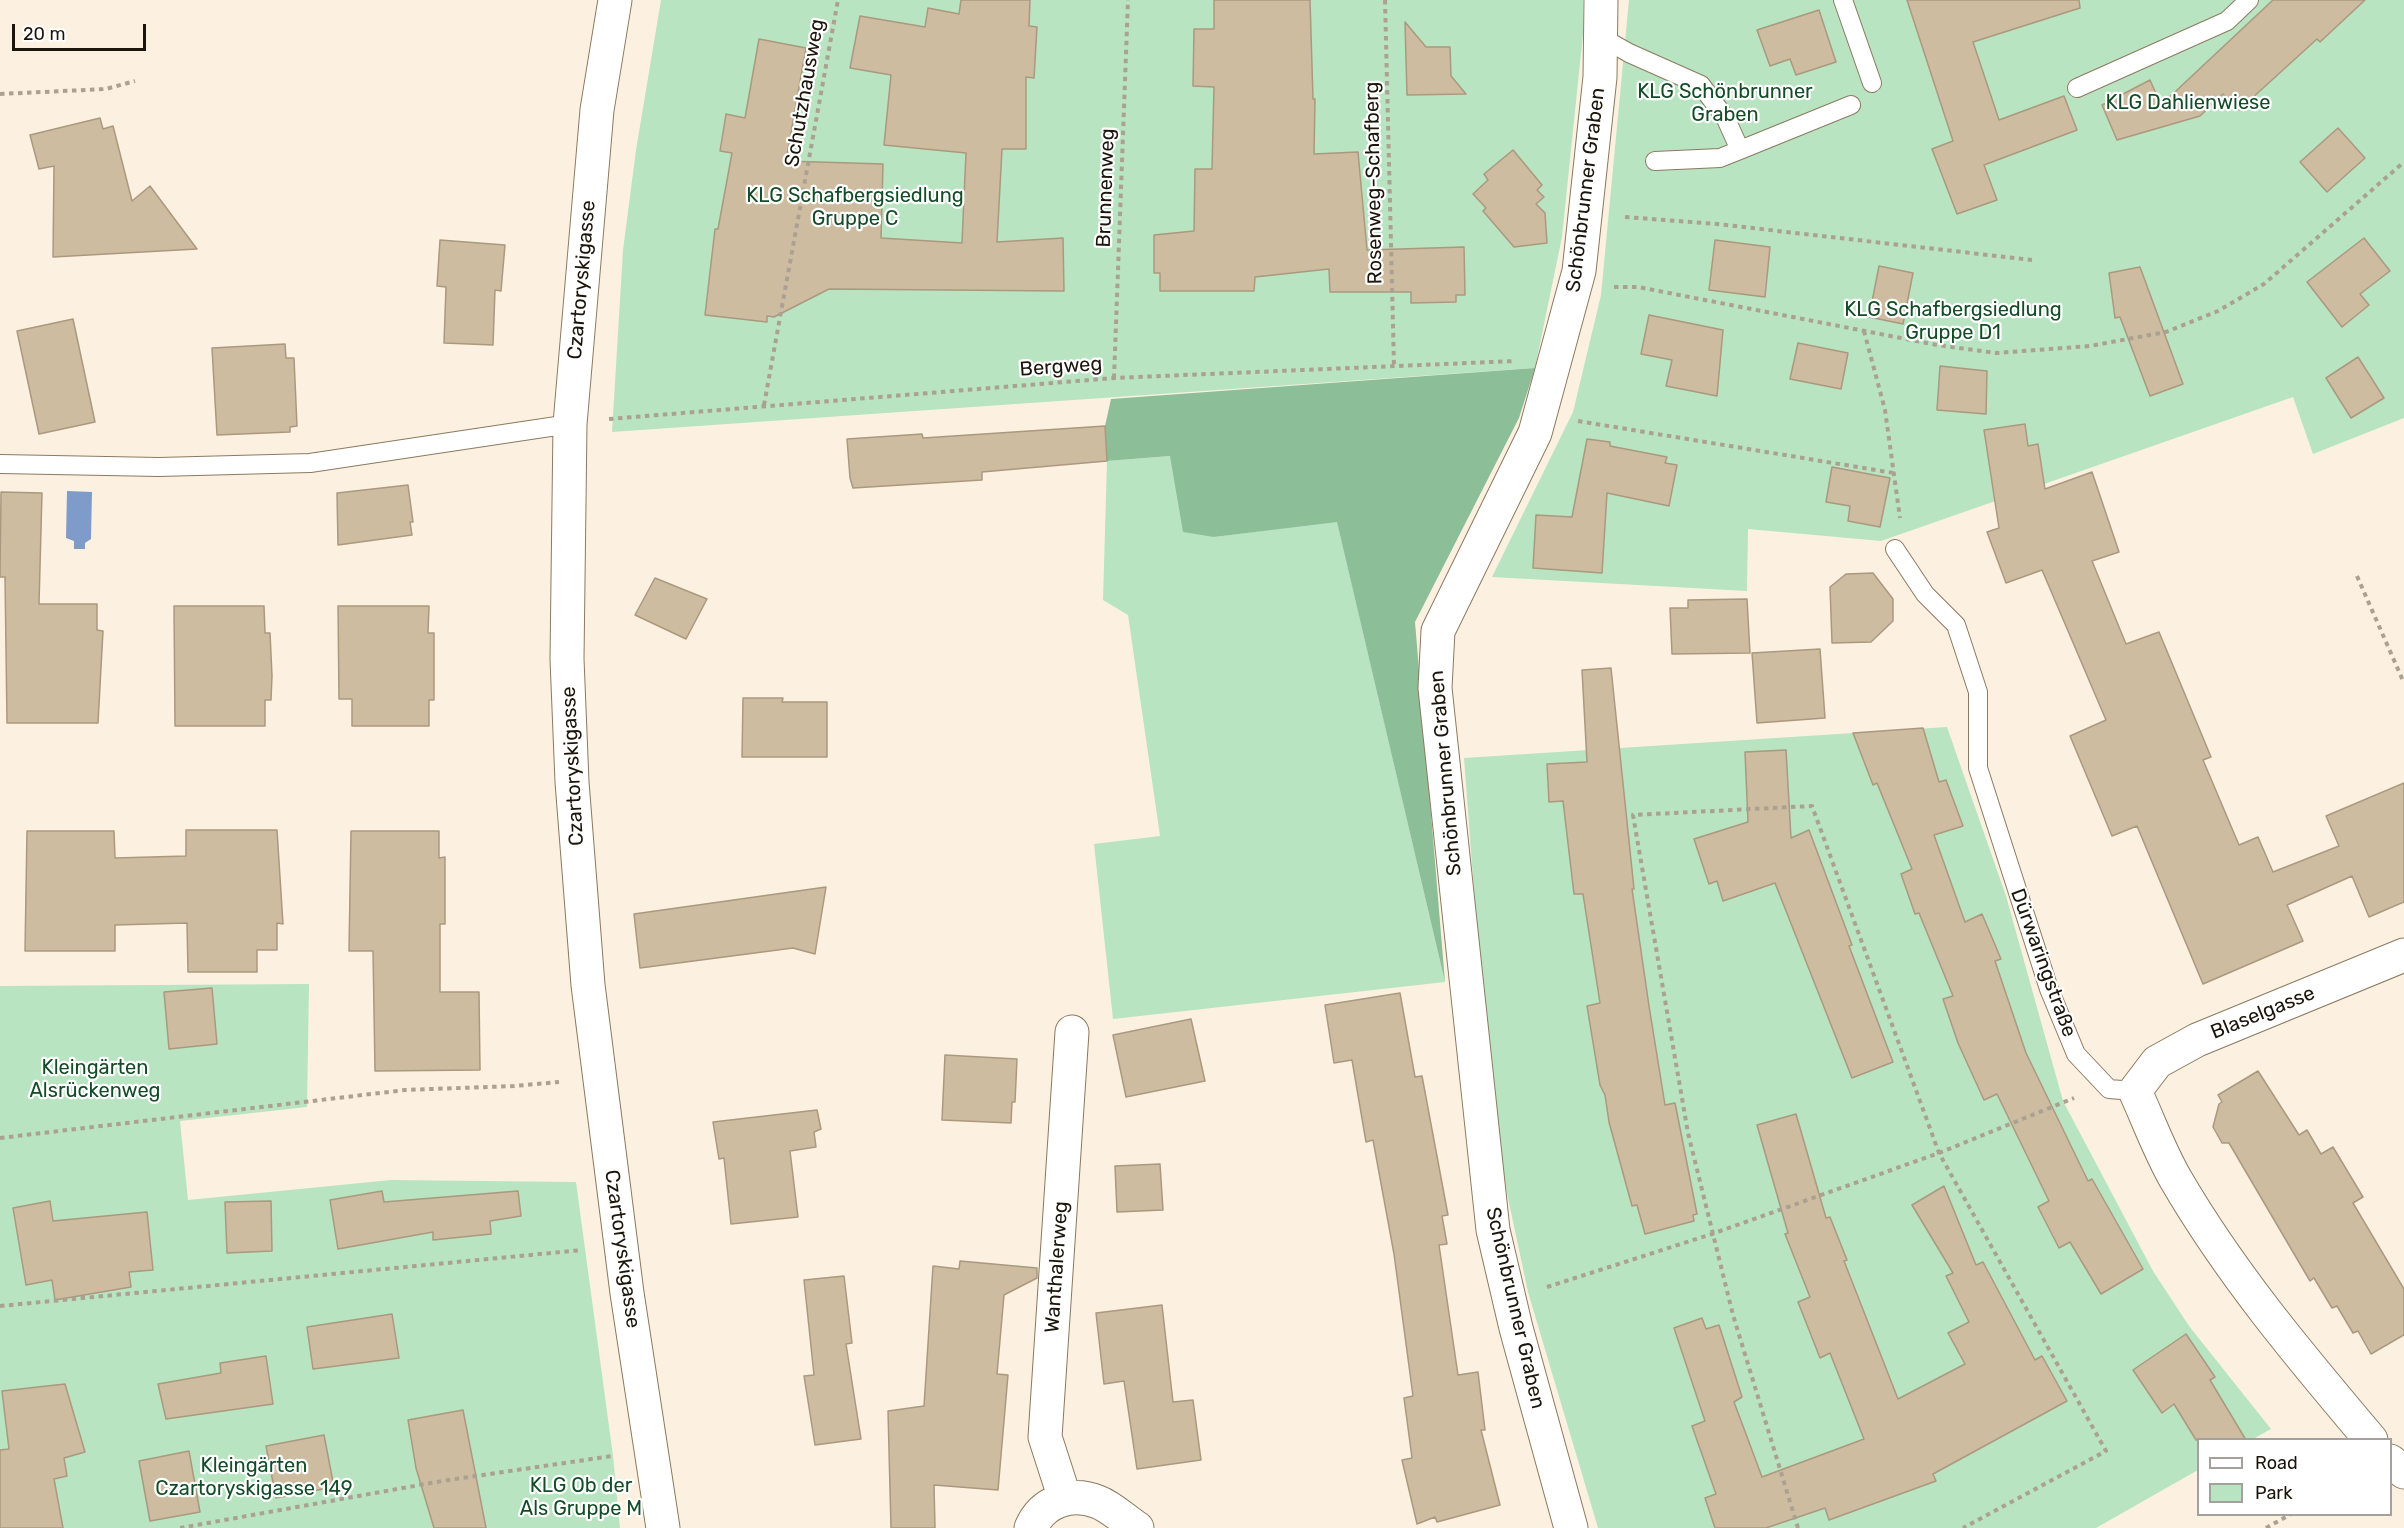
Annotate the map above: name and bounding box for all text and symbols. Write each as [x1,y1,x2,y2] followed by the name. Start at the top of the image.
[15,12,148,50] scale bar
[780,17,830,169] street label: Schutzhausweg
[23,23,65,45] text: 20 m
[1637,80,1813,127] park label: KLG Schönbrunner Graben
[1360,81,1388,285] street label: Rosenweg-Schafberg
[1562,86,1610,294] street label: Schönbrunner Graben
[2106,91,2270,115] park label: KLG Dahlienwiese
[1092,128,1120,248] street label: Brunnenweg
[746,184,964,231] park label: KLG Schafbergsiedlung Gruppe C
[563,199,601,361] street label: Czartoryskigasse
[1844,298,2062,345] park label: KLG Schafbergsiedlung Gruppe D1
[1019,352,1103,382] street label: Bergweg
[1425,669,1467,877] street label: Schönbrunner Graben
[557,686,589,846] street label: Czartoryskigasse
[2005,886,2081,1040] street label: Dürwaringstraße
[2207,981,2319,1045] street label: Blaselgasse
[29,1056,161,1103] park label: Kleingärten Alsrückenweg
[599,1168,645,1330] street label: Czartoryskigasse
[1040,1200,1074,1334] street label: Wanthalerweg
[1480,1205,1550,1411] street label: Schönbrunner Graben
[2197,1438,2392,1516] legend
[2255,1452,2298,1474] text: Road
[155,1454,353,1501] park label: Kleingärten Czartoryskigasse 149
[520,1474,642,1521] park label: KLG Ob der Als Gruppe M
[2255,1482,2292,1504] text: Park

